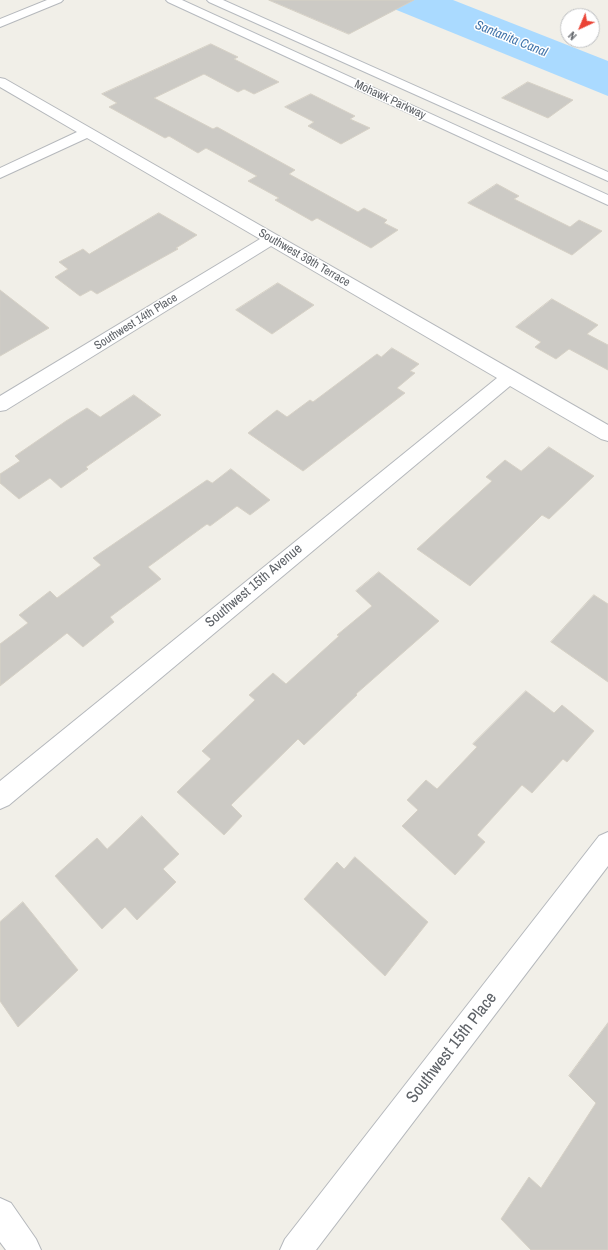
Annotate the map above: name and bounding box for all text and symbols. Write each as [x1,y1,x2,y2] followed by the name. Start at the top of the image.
[560,8,600,48] north arrow
[473,17,549,61] water label: Santanita Canal
[565,29,580,43] text: N
[352,77,428,123] street label: Mohawk Parkway
[256,226,352,290] street label: Southwest 39th Terrace
[92,291,180,353] street label: Southwest 14th Place
[202,541,306,631] street label: Southwest 15th Avenue
[402,989,502,1107] street label: Southwest 15th Place

